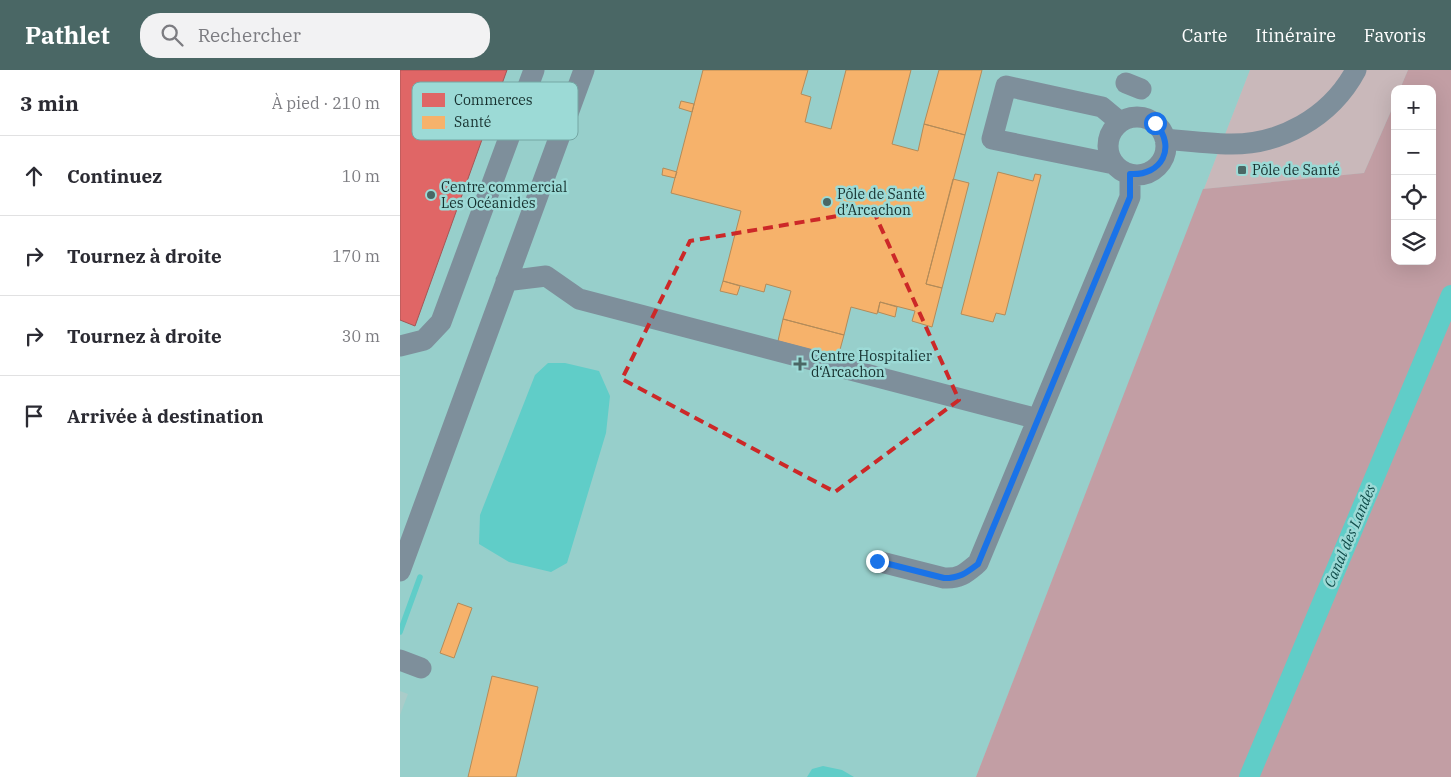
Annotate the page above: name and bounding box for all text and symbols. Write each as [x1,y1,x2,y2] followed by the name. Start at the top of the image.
[140,13,490,58] search box
[25,19,110,51] text: Pathlet
[158,21,186,49] icon: search
[198,23,301,47] text: Rechercher
[1182,24,1227,47] text: Carte
[1255,24,1336,47] text: Itinéraire
[1364,24,1426,47] text: Favoris
[412,82,578,140] legend
[1391,85,1436,265] map controls
[1391,85,1436,130] button: +
[20,89,79,117] text: 3 min
[454,91,533,109] text: Commerces
[272,93,380,113] text: À pied · 210 m
[1144,112,1167,135] route start
[454,113,491,131] text: Santé
[1391,130,1436,175] button: −
[1252,161,1340,179] place label: Pôle de Santé
[20,162,48,190] icon: ahead
[67,164,162,188] text: Continuez
[1236,164,1248,176] marker: Pôle de Santé
[342,166,380,186] text: 10 m
[1391,175,1436,220] button: locate
[441,178,567,212] place label: Centre commercial Les Océanides
[837,185,925,219] place label: Pôle de Santé d’Arcachon
[425,189,437,201] marker: Centre commercial Les Océanides
[821,196,833,208] marker: Pôle de Santé d’Arcachon
[1391,220,1436,265] button: layers
[20,242,48,270] icon: right
[67,244,222,268] text: Tournez à droite
[332,246,380,266] text: 170 m
[20,322,48,350] icon: right
[67,324,222,348] text: Tournez à droite
[342,326,380,346] text: 30 m
[811,347,933,381] place label: Centre Hospitalier d‘Arcachon
[793,357,807,371] marker: Centre Hospitalier d‘Arcachon
[20,402,48,430] icon: arrive
[67,404,264,428] text: Arrivée à destination
[1319,481,1380,590] water label: Canal des Landes
[866,550,889,573] route end

